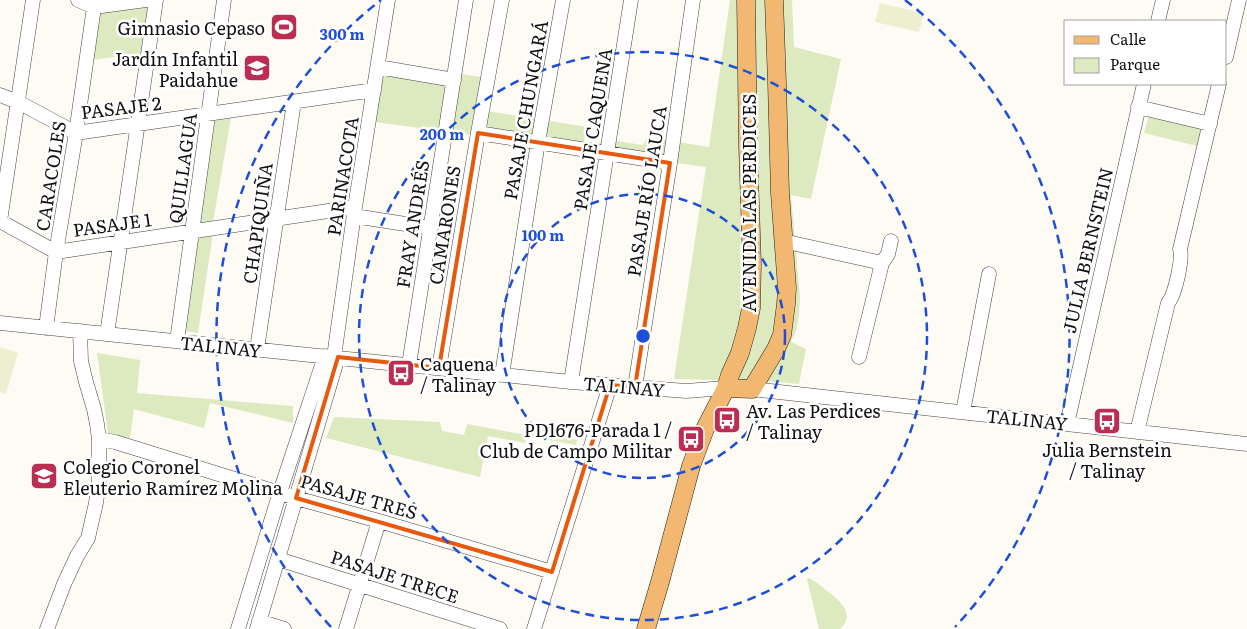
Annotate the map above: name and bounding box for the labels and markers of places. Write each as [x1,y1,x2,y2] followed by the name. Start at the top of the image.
[269,12,299,42] sports icon: Gimnasio Cepaso
[117,14,265,41] place label: Gimnasio Cepaso
[112,45,238,93] place label: Jardín Infantil Paidahue
[242,53,272,83] school or university icon: Jardín Infantil Paidahue
[634,327,652,345] centre of rings
[420,350,497,398] place label: Caquena / Talinay
[386,358,416,388] bus stop icon: Caquena / Talinay
[746,397,880,445] place label: Av. Las Perdices / Talinay
[712,405,742,435] bus stop icon: Av. Las Perdices / Talinay
[1092,406,1122,436] bus stop icon: Julia Bernstein / Talinay
[480,416,672,464] place label: PD1676-Parada 1 / Club de Campo Militar
[676,424,706,454] bus stop icon: PD1676-Parada 1 / Club de Campo Militar
[1042,436,1172,484] place label: Julia Bernstein / Talinay
[63,453,283,501] place label: Colegio Coronel Eleuterio Ramírez Molina
[29,461,59,491] school or university icon: Colegio Coronel Eleuterio Ramírez Molina

